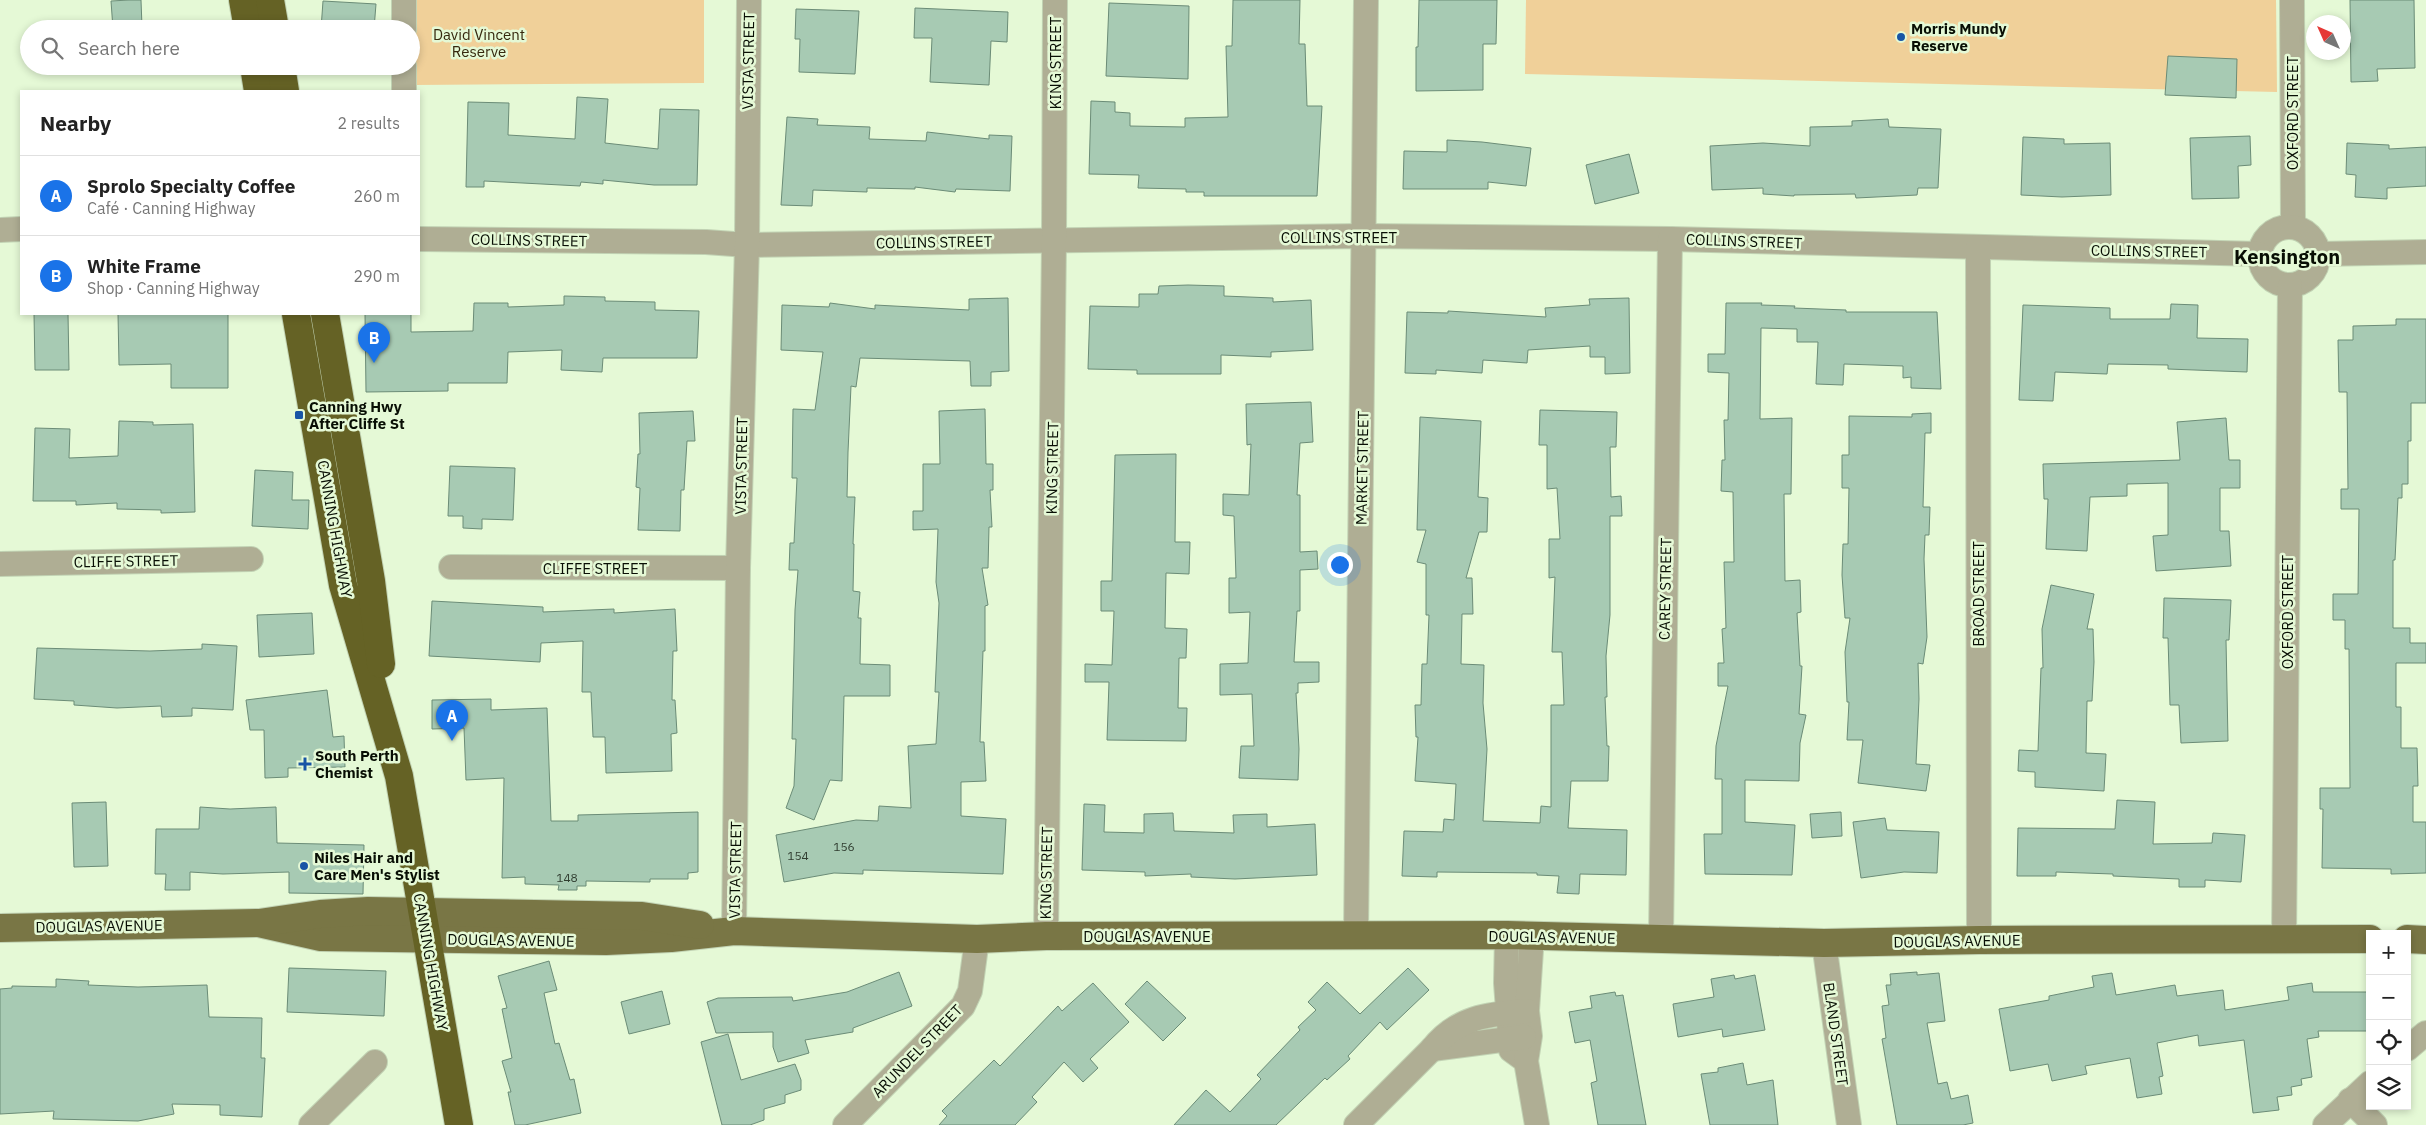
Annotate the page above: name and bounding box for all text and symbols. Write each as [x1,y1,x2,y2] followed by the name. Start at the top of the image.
[738,12,758,110] street label: VISTA STREET
[2306,15,2351,60] north arrow
[1046,16,1065,109] street label: KING STREET
[1911,19,2007,55] place label: Morris Mundy Reserve
[20,20,420,75] search box
[433,25,525,61] park label: David Vincent Reserve
[1895,31,1907,43] marker: Morris Mundy Reserve
[38,34,66,62] icon: search
[78,36,180,60] text: Search here
[2283,55,2302,170] street label: OXFORD STREET
[40,109,111,137] text: Nearby
[337,113,400,133] text: 2 results
[87,174,295,198] text: Sprolo Specialty Coffee
[51,186,61,206] text: A
[353,186,400,206] text: 260 m
[87,198,255,218] text: Café · Canning Highway
[1281,228,1398,247] street label: COLLINS STREET
[471,229,588,251] street label: COLLINS STREET
[1686,229,1803,253] street label: COLLINS STREET
[876,231,993,253] street label: COLLINS STREET
[2091,240,2208,262] street label: COLLINS STREET
[2234,243,2340,270] district label: Kensington
[87,254,201,278] text: White Frame
[51,266,61,286] text: B
[353,266,400,286] text: 290 m
[87,278,260,298] text: Shop · Canning Highway
[358,322,390,363] pin: B
[309,397,405,433] place label: Canning Hwy After Cliffe St
[293,409,305,421] marker: Canning Hwy After Cliffe St
[1352,410,1373,525] street label: MARKET STREET
[731,417,751,515] street label: VISTA STREET
[1042,421,1062,515] street label: KING STREET
[314,459,356,599] street label: CANNING HIGHWAY
[1655,537,1675,640] street label: CAREY STREET
[1969,541,1988,647] street label: BROAD STREET
[74,551,179,571] street label: CLIFFE STREET
[1327,552,1353,578] your location
[2278,554,2297,669] street label: OXFORD STREET
[543,559,648,578] street label: CLIFFE STREET
[436,700,468,741] pin: A
[315,746,399,782] place label: South Perth Chemist
[299,758,311,770] marker: South Perth Chemist
[725,821,745,919] street label: VISTA STREET
[1036,826,1056,920] street label: KING STREET
[833,839,855,854] house number: 156
[314,848,440,884] place label: Niles Hair and Care Men's Stylist
[787,848,809,863] house number: 154
[298,860,310,872] marker: Niles Hair and Care Men's Stylist
[556,870,578,885] house number: 148
[410,892,452,1032] street label: CANNING HIGHWAY
[35,915,163,937] street label: DOUGLAS AVENUE
[1488,926,1616,948] street label: DOUGLAS AVENUE
[1083,927,1211,946] street label: DOUGLAS AVENUE
[447,929,575,951] street label: DOUGLAS AVENUE
[1893,930,2021,952] street label: DOUGLAS AVENUE
[2366,930,2411,1110] map controls
[2366,930,2411,975] button: +
[2366,975,2411,1020] button: −
[1819,981,1853,1087] street label: BLAND STREET
[868,1000,967,1102] street label: ARUNDEL STREET
[2366,1020,2411,1065] button: locate
[2366,1065,2411,1110] button: layers

